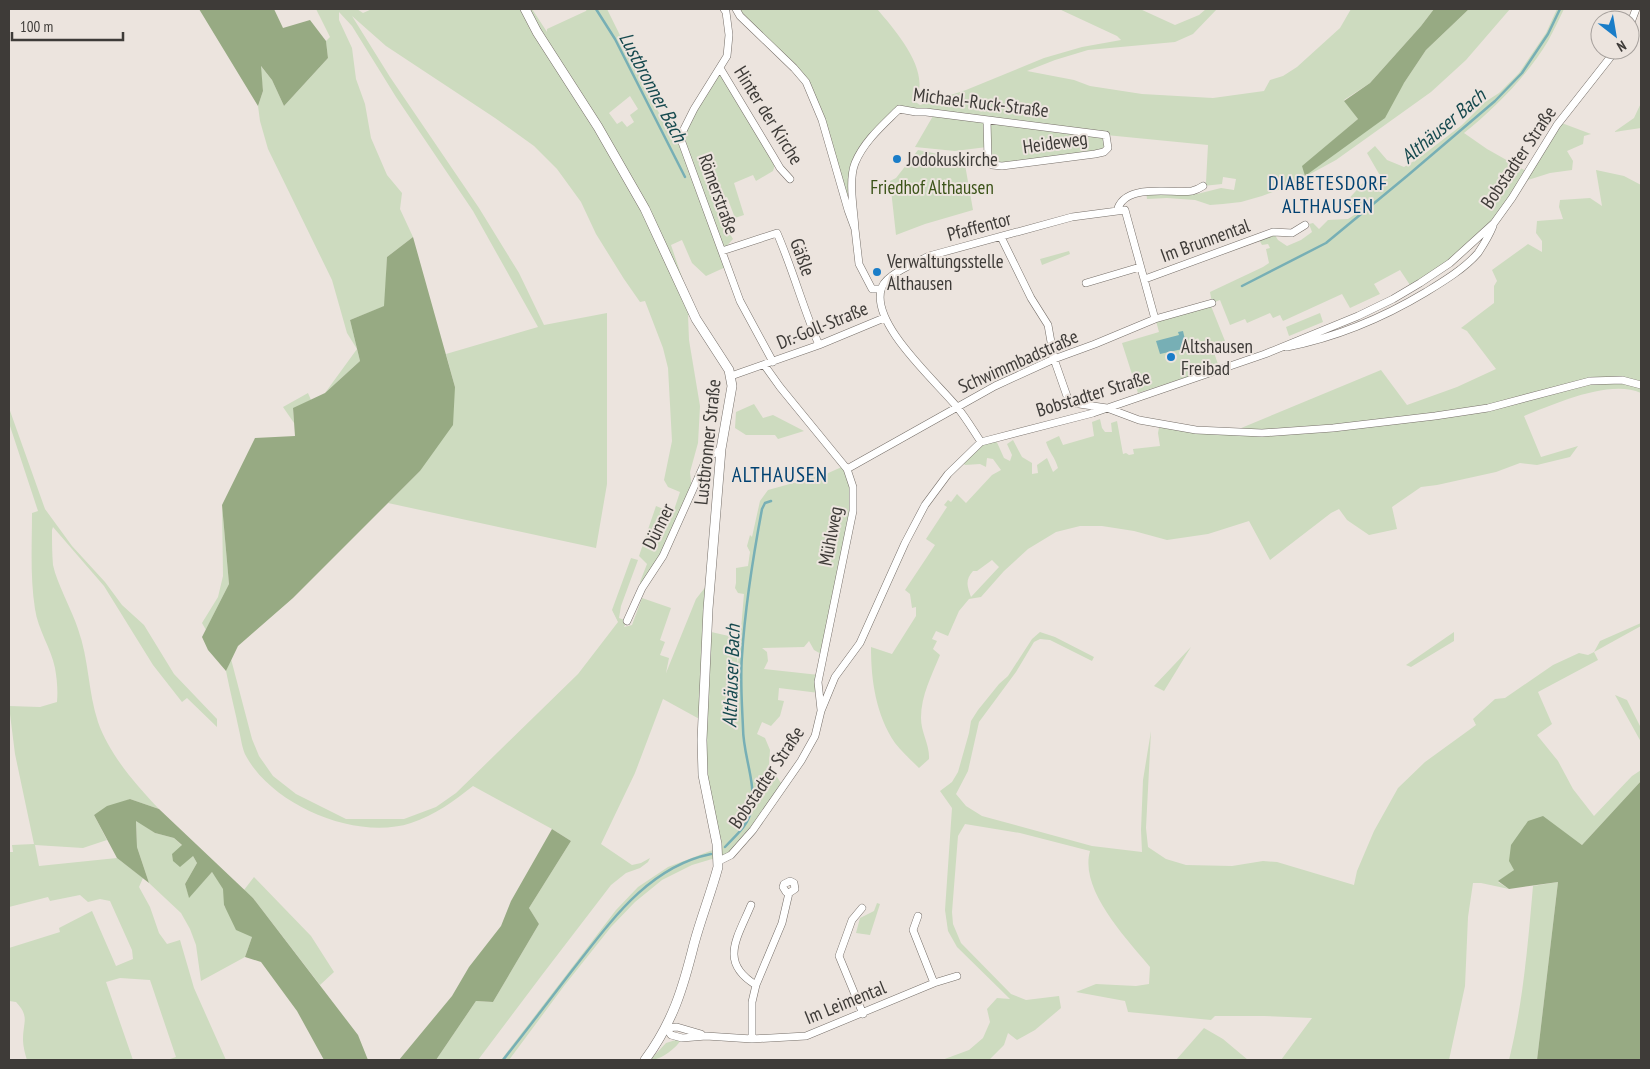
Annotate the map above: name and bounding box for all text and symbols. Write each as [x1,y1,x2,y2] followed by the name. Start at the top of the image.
[12,10,124,42] scale bar
[1590,10,1640,60] north arrow
[20,17,53,36] text: 100 m
[613,28,693,147] water label: Lustbronner Bach
[1614,36,1630,56] text: N
[729,61,809,169] street label: Hinter der Kirche
[912,82,1050,122] street label: Michael-Ruck-Straße
[1395,82,1492,169] water label: Althäuser Bach
[1475,101,1561,213] street label: Bobstadter Straße
[1021,126,1089,158] street label: Heideweg
[906,147,998,171] place label: Jodokuskirche
[693,151,745,238] street label: Römerstraße
[891,153,903,165] marker: Jodokuskirche
[1268,170,1388,219] district label: DIABETESDORF ALTHAUSEN
[870,175,994,199] park label: Friedhof Althausen
[944,206,1014,246] street label: Pfaffentor
[1157,213,1253,267] street label: Im Brunnental
[785,235,821,279] street label: Gäßle
[886,249,1004,295] place label: Verwaltungsstelle Althausen
[871,266,883,278] marker: Verwaltungsstelle Althausen
[773,296,871,354] street label: Dr.-Goll-Straße
[954,324,1082,398] street label: Schwimmbadstraße
[1181,334,1253,380] place label: Altshausen Freibad
[1165,351,1177,363] marker: Altshausen Freibad
[1033,364,1153,422] street label: Bobstadter Straße
[688,378,726,506] street label: Lustbronner Straße
[732,461,828,488] district label: ALTHAUSEN
[637,498,680,553] street label: Dünner
[812,504,848,568] street label: Mühlweg
[716,623,746,728] water label: Althäuser Bach
[723,721,809,833] street label: Bobstadter Straße
[801,975,890,1029] street label: Im Leimental

